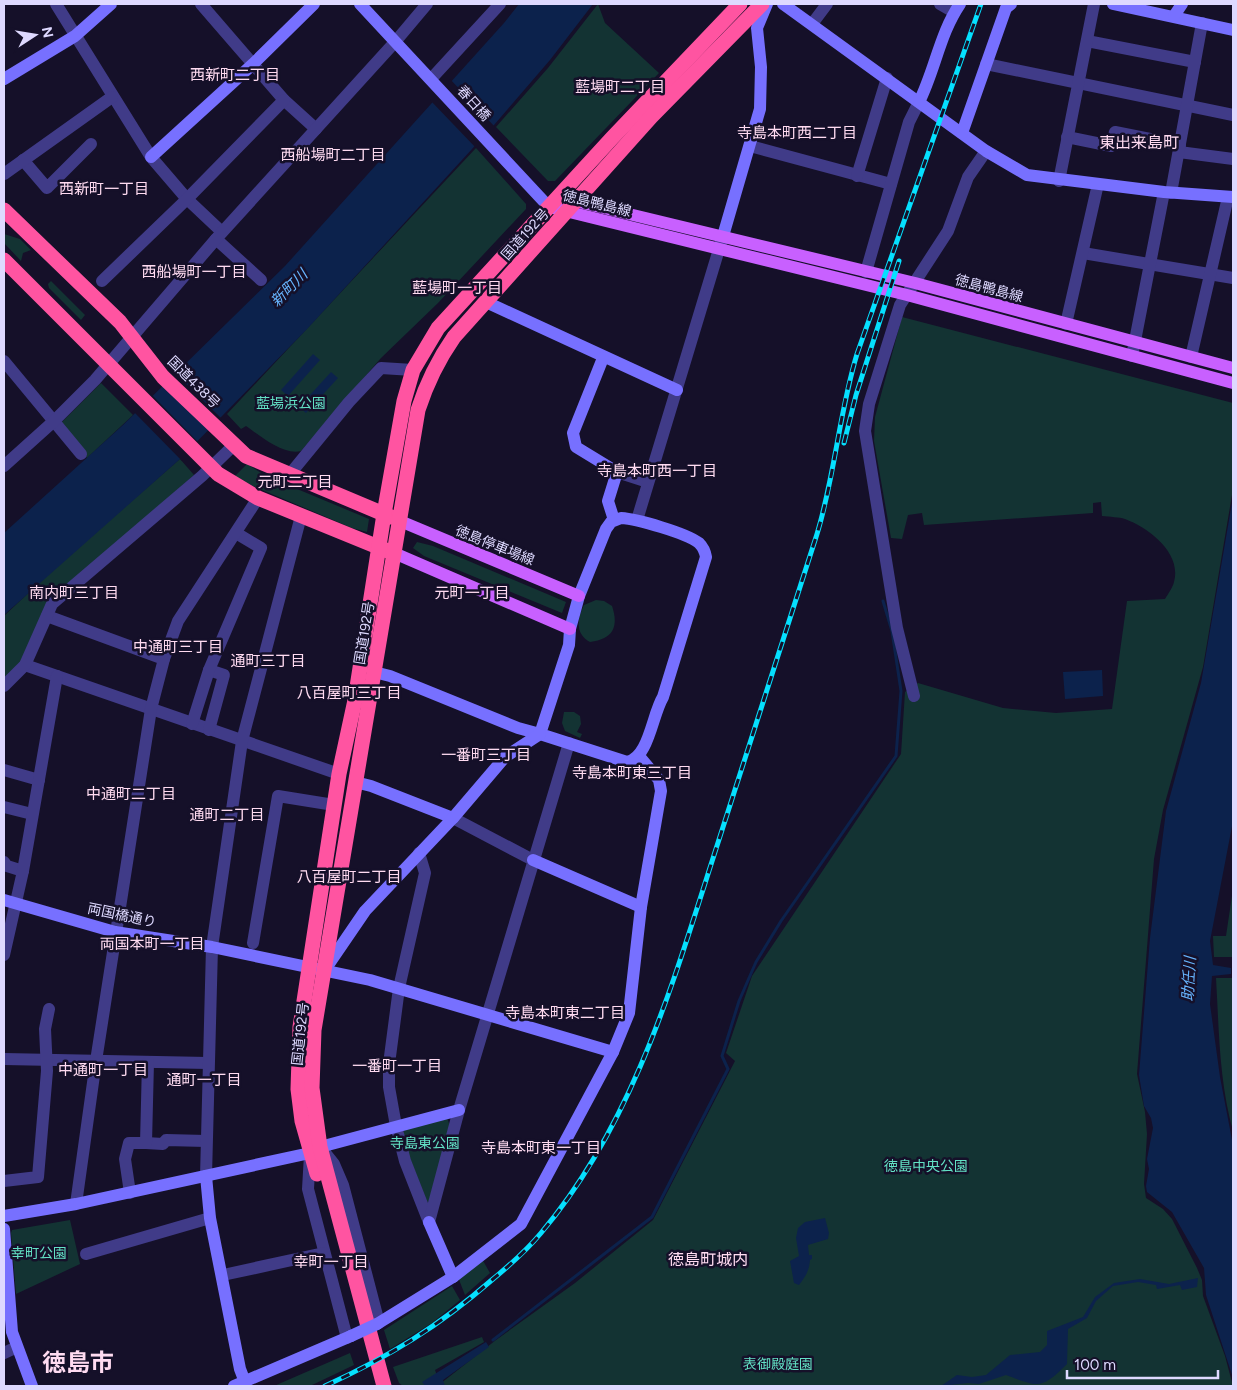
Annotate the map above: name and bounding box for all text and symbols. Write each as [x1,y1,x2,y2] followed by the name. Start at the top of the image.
[10,10,60,60] north arrow
[38,25,57,39] text: N
[190,66,280,84] district label: 西新町二丁目
[575,78,665,96] district label: 藍場町二丁目
[453,82,494,125] street label: 春日橋
[737,124,857,142] district label: 寺島本町西二丁目
[1099,133,1179,152] district label: 東出来島町
[280,146,386,164] district label: 西船場町二丁目
[59,180,149,198] district label: 西新町一丁目
[561,187,633,220] street label: 徳島鴨島線
[498,205,553,264] street label: 国道192号
[141,263,247,281] district label: 西船場町一丁目
[267,264,313,310] water label: 新町川
[953,271,1025,306] street label: 徳島鴨島線
[412,279,502,297] district label: 藍場町一丁目
[164,353,223,412] street label: 国道438号
[256,395,326,412] park label: 藍場浜公園
[597,462,717,480] district label: 寺島本町西一丁目
[257,473,333,491] district label: 元町二丁目
[453,522,537,569] street label: 徳島停車場線
[29,584,119,602] district label: 南内町三丁目
[434,584,510,602] district label: 元町一丁目
[351,600,378,666] street label: 国道192号
[133,638,223,656] district label: 中通町三丁目
[230,652,306,670] district label: 通町三丁目
[296,684,402,702] district label: 八百屋町三丁目
[441,746,531,764] district label: 一番町三丁目
[572,764,692,782] district label: 寺島本町東三丁目
[86,785,176,803] district label: 中通町二丁目
[189,806,265,824] district label: 通町二丁目
[296,868,402,886] district label: 八百屋町二丁目
[86,900,158,931] street label: 両国橋通り
[99,935,205,953] district label: 両国本町一丁目
[1179,954,1199,1002] water label: 助任川
[289,1002,312,1067] street label: 国道192号
[505,1004,625,1022] district label: 寺島本町東二丁目
[352,1057,442,1075] district label: 一番町一丁目
[58,1061,148,1079] district label: 中通町一丁目
[166,1071,242,1089] district label: 通町一丁目
[390,1135,460,1152] park label: 寺島東公園
[481,1139,601,1157] district label: 寺島本町東一丁目
[884,1158,968,1175] park label: 徳島中央公園
[11,1245,67,1262] park label: 幸町公園
[668,1250,748,1269] district label: 徳島町城内
[293,1253,369,1271] district label: 幸町一丁目
[42,1348,114,1377] district label: 徳島市
[1067,1348,1218,1380] scale bar
[743,1356,813,1373] park label: 表御殿庭園
[1074,1356,1116,1374] text: 100 m

